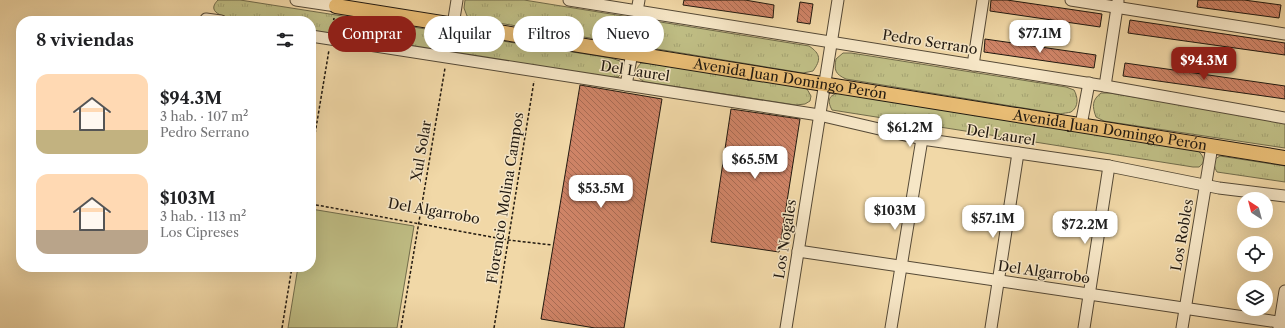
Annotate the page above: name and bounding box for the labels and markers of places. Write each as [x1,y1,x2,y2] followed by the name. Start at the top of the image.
[1007,20,1073,54] pin: $77.1M
[1171,47,1237,81] pin: $94.3M
[877,114,943,148] pin: $61.2M
[722,146,788,180] pin: $65.5M
[568,175,634,209] pin: $53.5M
[867,197,923,231] pin: $103M
[960,205,1026,239] pin: $57.1M
[1052,211,1118,245] pin: $72.2M

